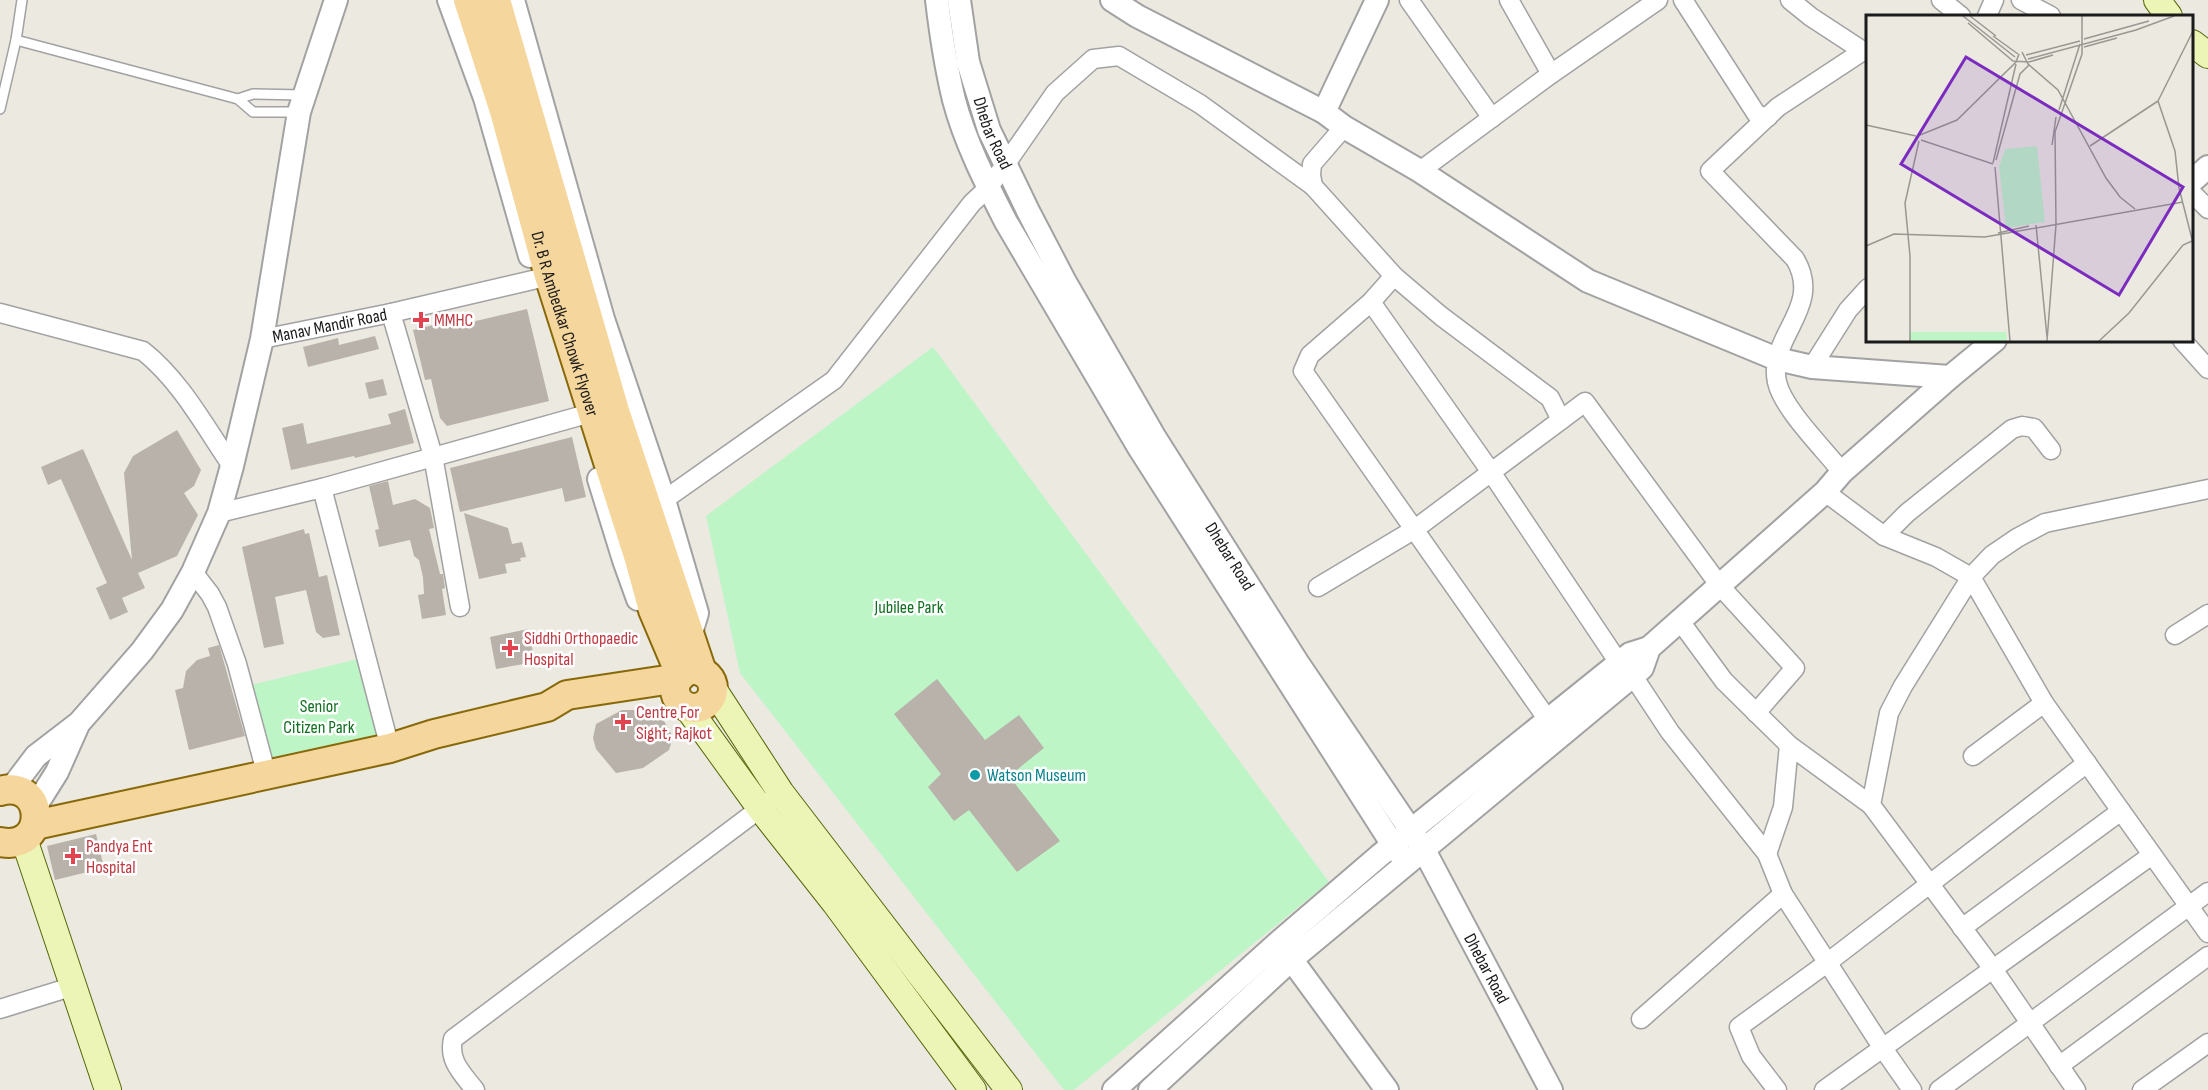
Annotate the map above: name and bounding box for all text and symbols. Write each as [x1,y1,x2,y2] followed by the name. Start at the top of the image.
[1866,15,2193,342] inset map
[969,94,1017,173] street label: Dhebar Road
[527,229,603,419] street label: Dr. B R Ambedkar Chowk Flyover
[271,304,389,347] street label: Manav Mandir Road
[434,310,473,331] place label: MMHC
[412,311,430,329] marker: MMHC
[1201,519,1259,594] street label: Dhebar Road
[873,597,944,618] park label: Jubilee Park
[524,628,639,670] place label: Siddhi Orthopaedic Hospital
[501,639,519,657] marker: Siddhi Orthopaedic Hospital
[283,696,355,738] park label: Senior Citizen Park
[636,702,713,744] place label: Centre For Sight, Rajkot
[614,713,632,731] marker: Centre For Sight, Rajkot
[987,765,1086,786] place label: Watson Museum
[968,768,982,782] marker: Watson Museum
[86,836,153,878] place label: Pandya Ent Hospital
[64,847,82,865] marker: Pandya Ent Hospital
[1460,930,1514,1007] street label: Dhebar Road

